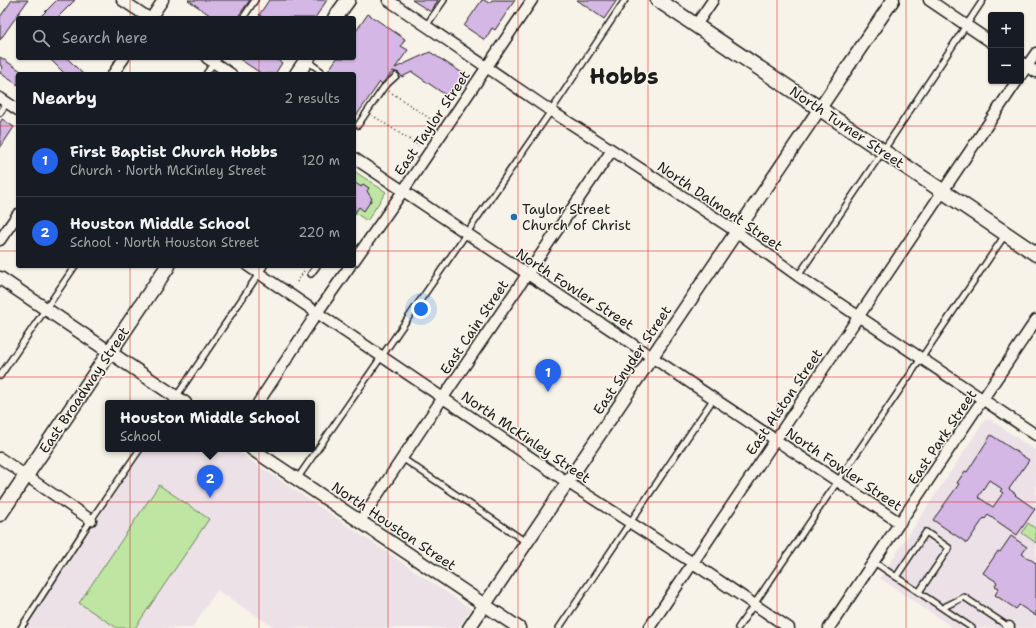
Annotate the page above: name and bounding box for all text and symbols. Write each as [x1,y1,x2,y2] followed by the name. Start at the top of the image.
[988,12,1024,84] map controls
[988,12,1024,48] button: +
[16,16,356,60] search box
[30,27,52,49] icon: search
[62,28,148,48] text: Search here
[988,48,1024,84] button: −
[589,62,659,91] district label: Hobbs
[390,67,474,179] street label: East Taylor Street
[786,82,908,172] street label: North Turner Street
[32,87,97,109] text: Nearby
[284,90,340,107] text: 2 results
[70,142,278,162] text: First Baptist Church Hobbs
[42,152,48,169] text: 1
[302,152,340,169] text: 120 m
[654,157,786,255] street label: North Dalmont Street
[70,162,266,179] text: Church · North McKinley Street
[522,200,631,234] place label: Taylor Street Church of Christ
[509,212,519,222] marker: Taylor Street Church of Christ
[70,214,250,234] text: Houston Middle School
[40,224,50,241] text: 2
[298,224,340,241] text: 220 m
[70,234,259,251] text: School · North Houston Street
[513,244,637,334] street label: North Fowler Street
[436,276,512,378] street label: East Cain Street
[411,299,431,319] your location
[589,302,675,418] street label: East Snyder Street
[35,323,133,457] street label: East Broadway Street
[742,345,826,459] street label: East Alston Street
[535,359,561,392] pin: 1
[904,386,980,488] street label: East Park Street
[458,387,594,487] street label: North McKinley Street
[105,400,315,452] popup
[120,408,300,428] text: Houston Middle School
[782,423,906,515] street label: North Fowler Street
[120,428,161,445] text: School
[197,465,223,498] pin: 2
[328,478,460,574] street label: North Houston Street

